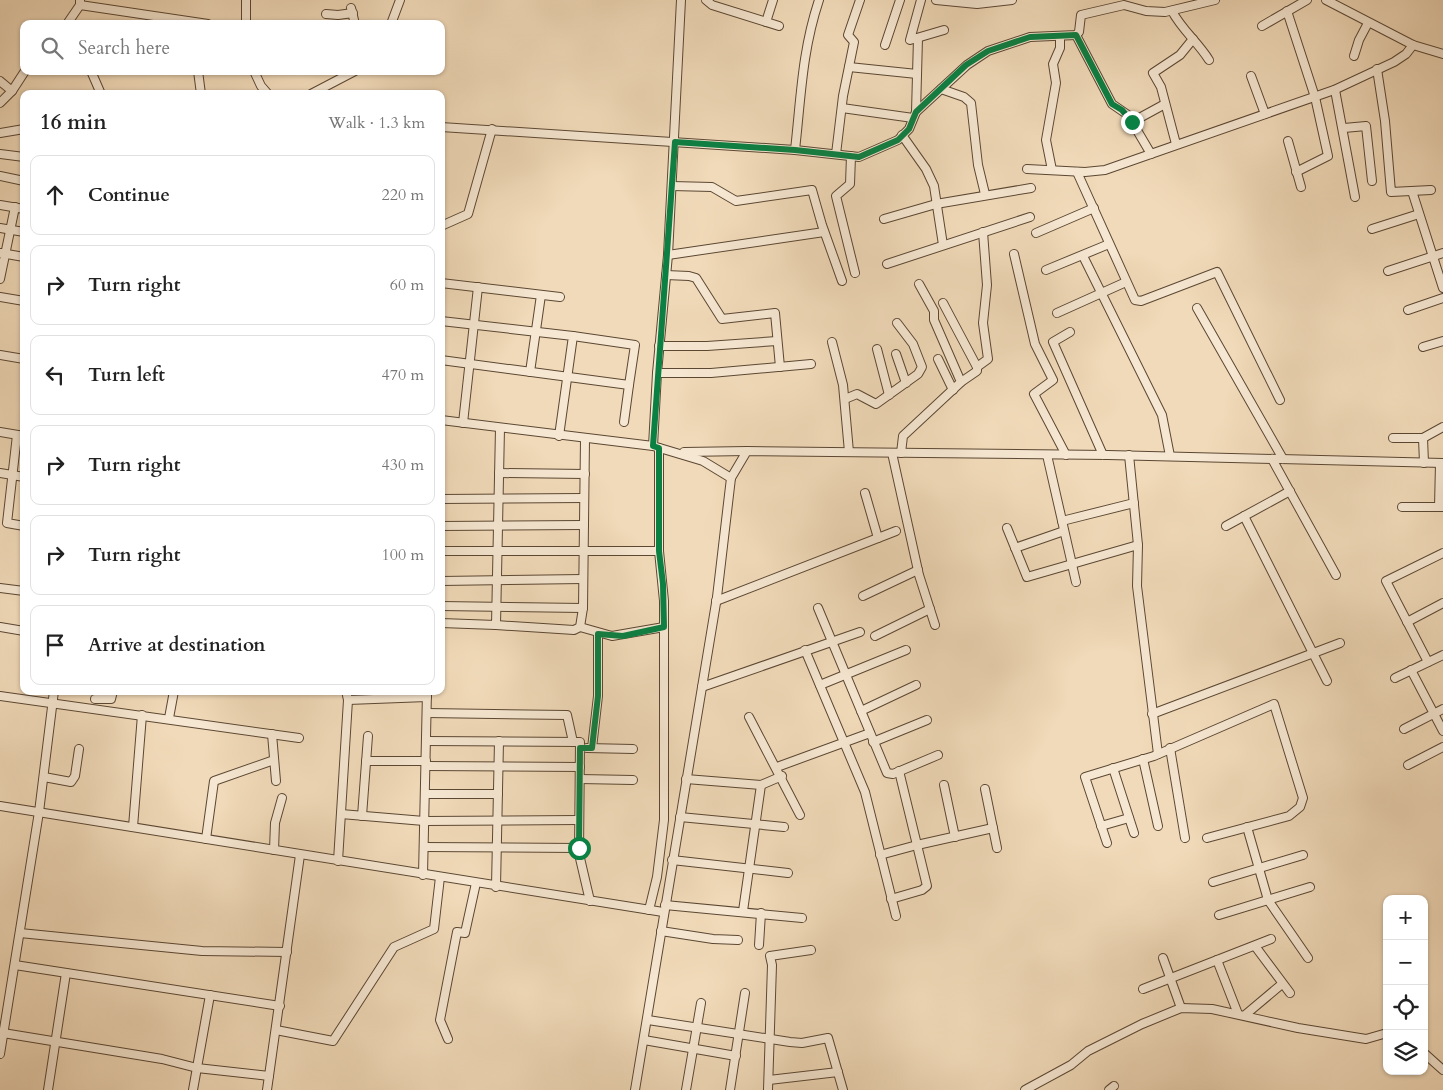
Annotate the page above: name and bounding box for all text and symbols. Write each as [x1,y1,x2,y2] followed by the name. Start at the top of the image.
[20,20,445,75] search box
[38,34,66,62] icon: search
[78,35,170,61] text: Search here
[40,108,107,137] text: 16 min
[1121,111,1144,134] route end
[328,112,425,134] text: Walk · 1.3 km
[41,181,69,209] icon: ahead
[88,182,170,208] text: Continue
[382,184,424,206] text: 220 m
[41,271,69,299] icon: right
[88,272,180,298] text: Turn right
[390,274,424,296] text: 60 m
[41,361,69,389] icon: left
[88,362,165,388] text: Turn left
[382,364,424,386] text: 470 m
[41,451,69,479] icon: right
[88,452,180,478] text: Turn right
[382,454,424,476] text: 430 m
[41,541,69,569] icon: right
[88,542,180,568] text: Turn right
[382,544,424,566] text: 100 m
[41,631,69,659] icon: arrive
[88,632,265,658] text: Arrive at destination
[568,837,591,860] route start
[1383,895,1428,1075] map controls
[1383,895,1428,940] button: +
[1383,940,1428,985] button: −
[1383,985,1428,1030] button: locate
[1383,1030,1428,1075] button: layers

